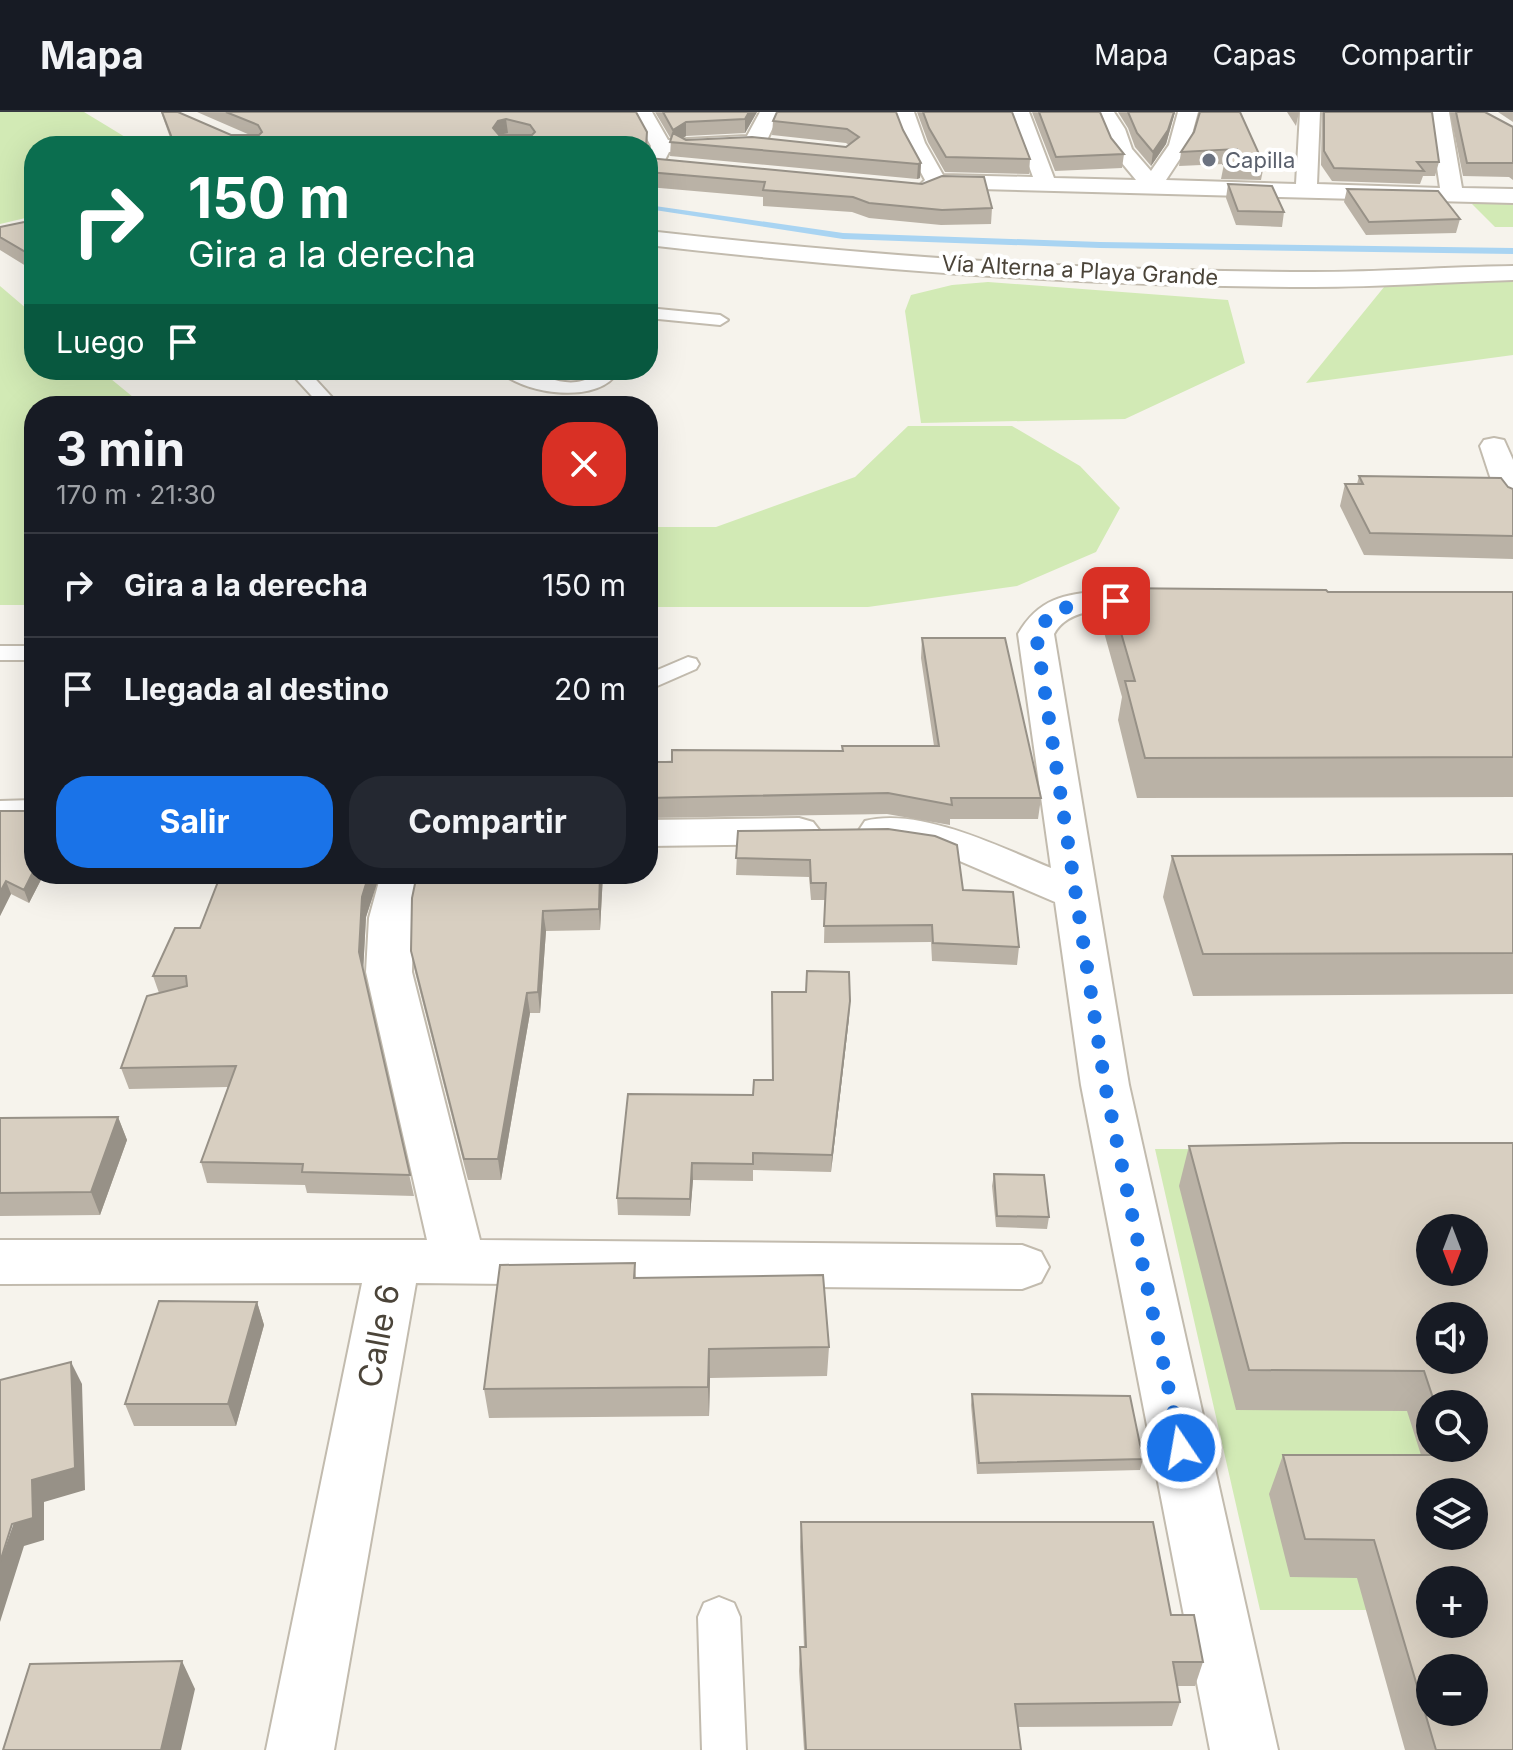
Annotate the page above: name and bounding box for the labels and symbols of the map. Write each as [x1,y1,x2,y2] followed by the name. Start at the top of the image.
[1225,147,1295,173] place label: Capilla
[1200,151,1218,169] marker: Capilla
[941,250,1219,290] street label: Vía Alterna a Playa Grande
[1082,567,1150,635] pin
[1416,1214,1488,1286] north arrow
[349,1281,408,1391] street label: Calle 6
[1139,1406,1223,1490] position arrow

